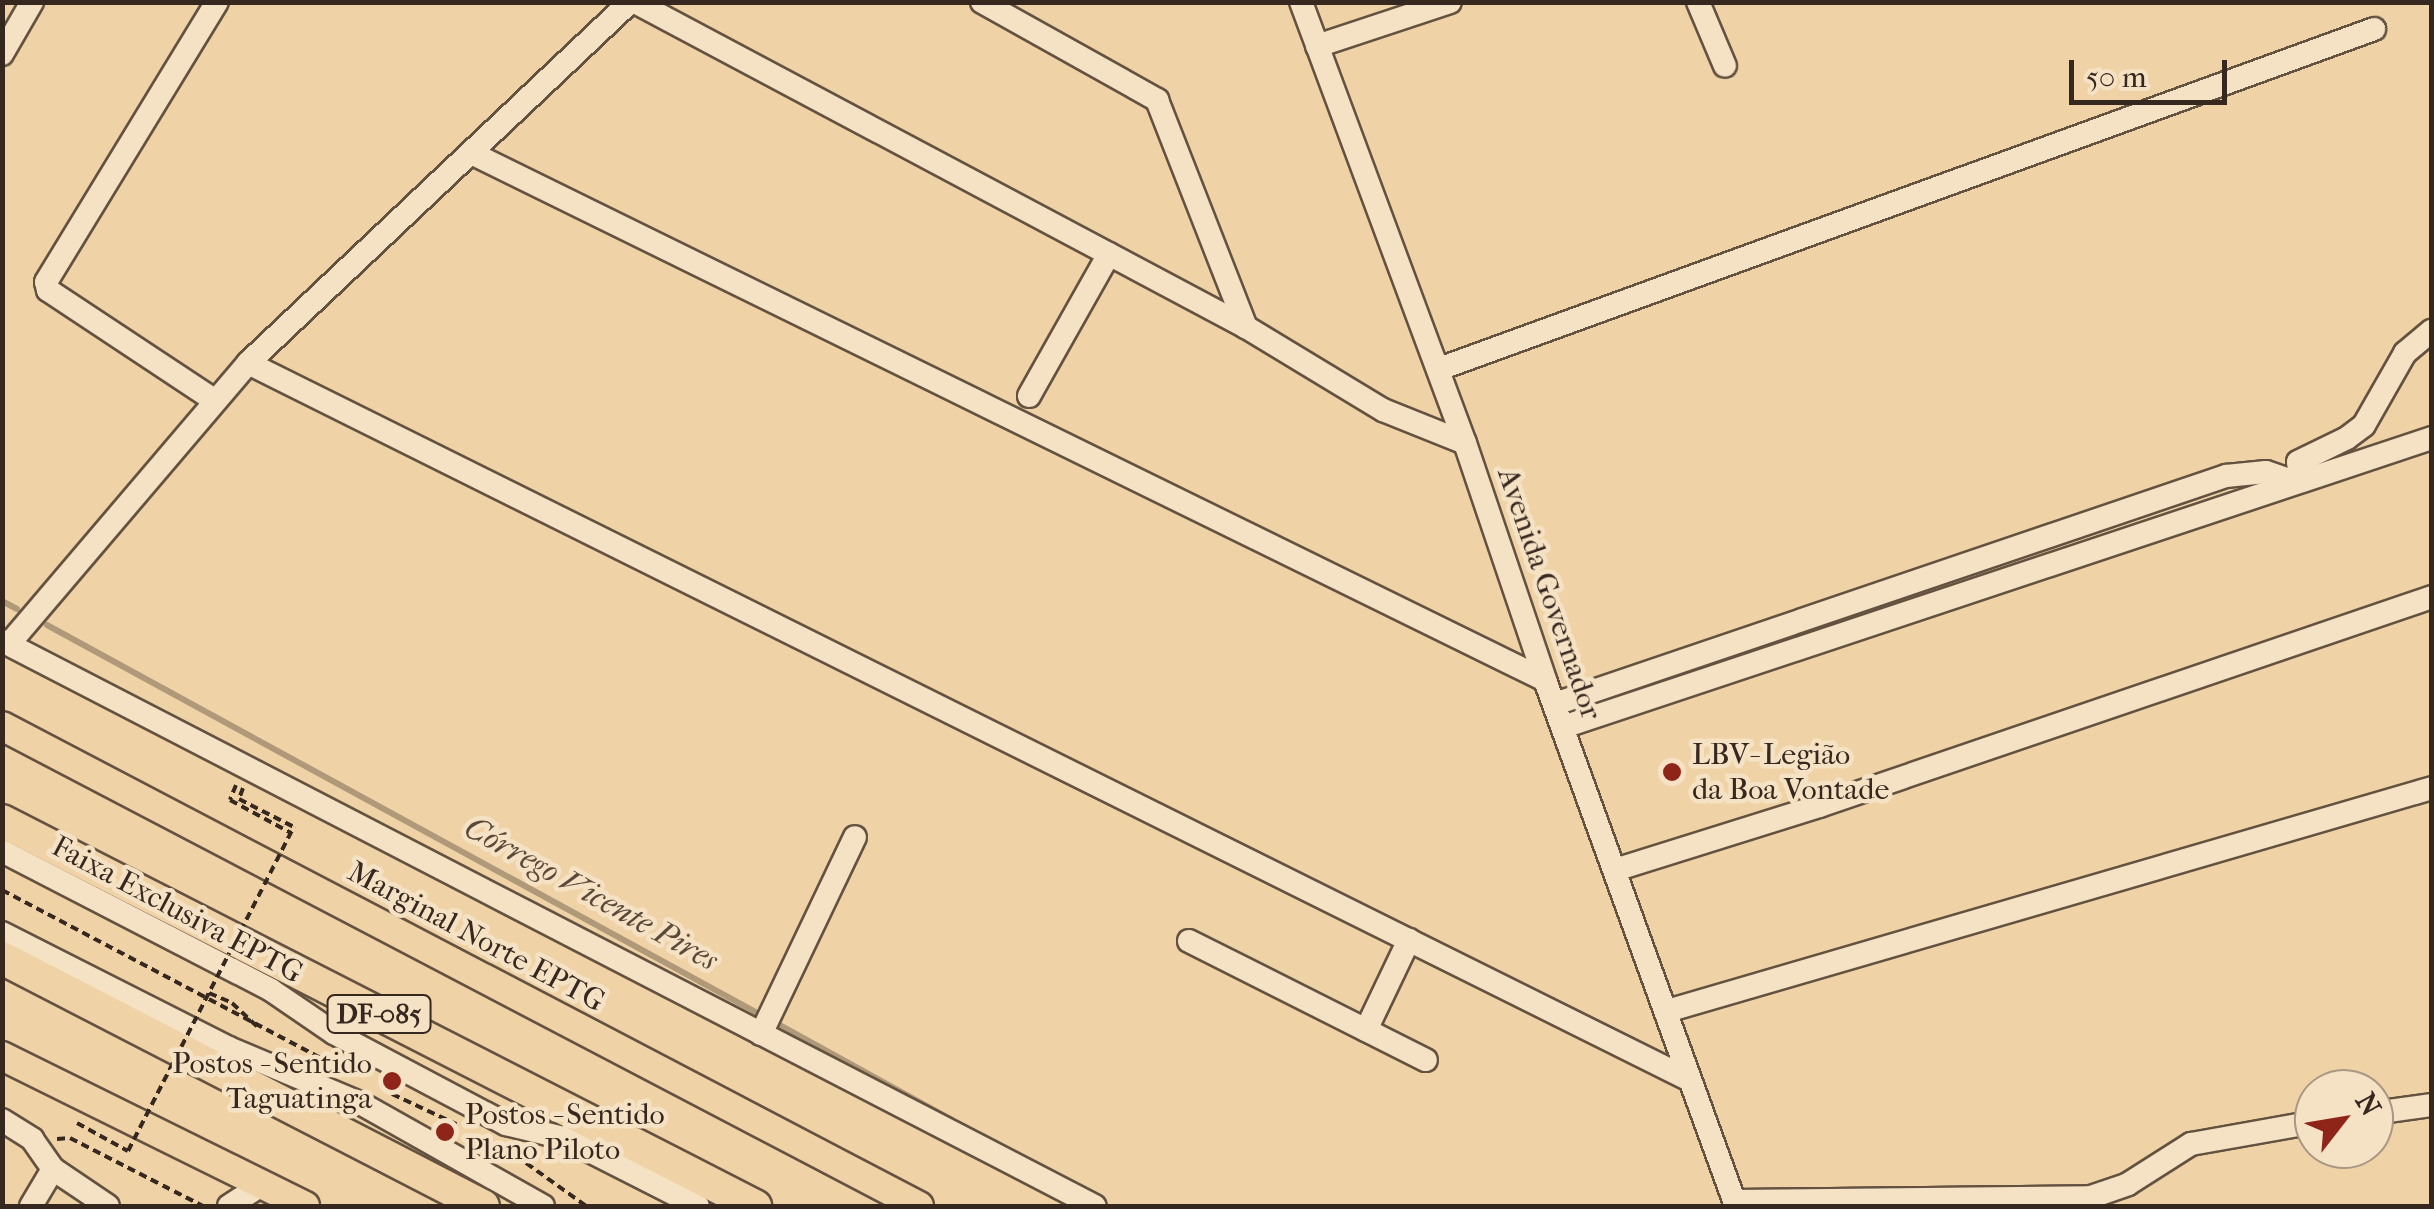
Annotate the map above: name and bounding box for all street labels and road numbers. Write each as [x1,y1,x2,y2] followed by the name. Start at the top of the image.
[1489,463,1609,725] street label: Avenida Governador
[45,829,309,991] street label: Faixa Exclusiva EPTG
[341,854,611,1020] street label: Marginal Norte EPTG
[326,991,432,1037] road number: DF-085

